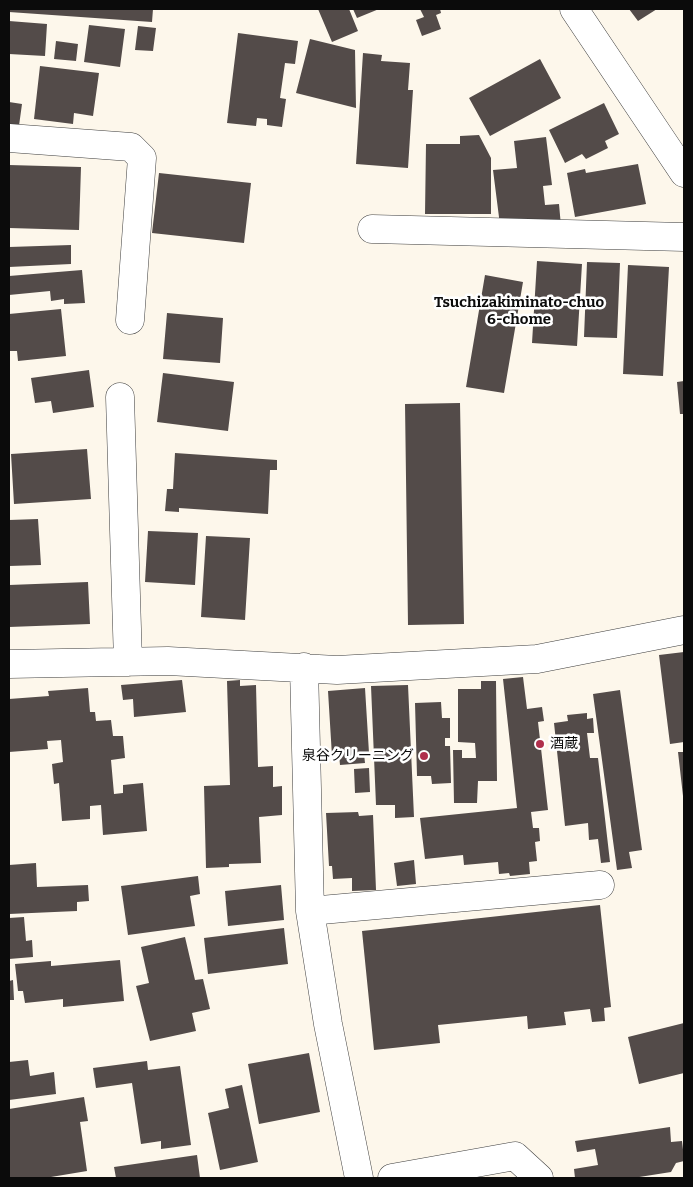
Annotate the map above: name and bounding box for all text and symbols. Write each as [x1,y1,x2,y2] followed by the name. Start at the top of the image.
[434,294,604,329] district label: Tsuchizakiminato-chuo 6-chome
[550,736,578,752] place label: 酒蔵
[534,738,546,750] marker: 酒蔵
[302,748,414,764] place label: 泉谷クリーニング
[418,750,430,762] marker: 泉谷クリーニング

